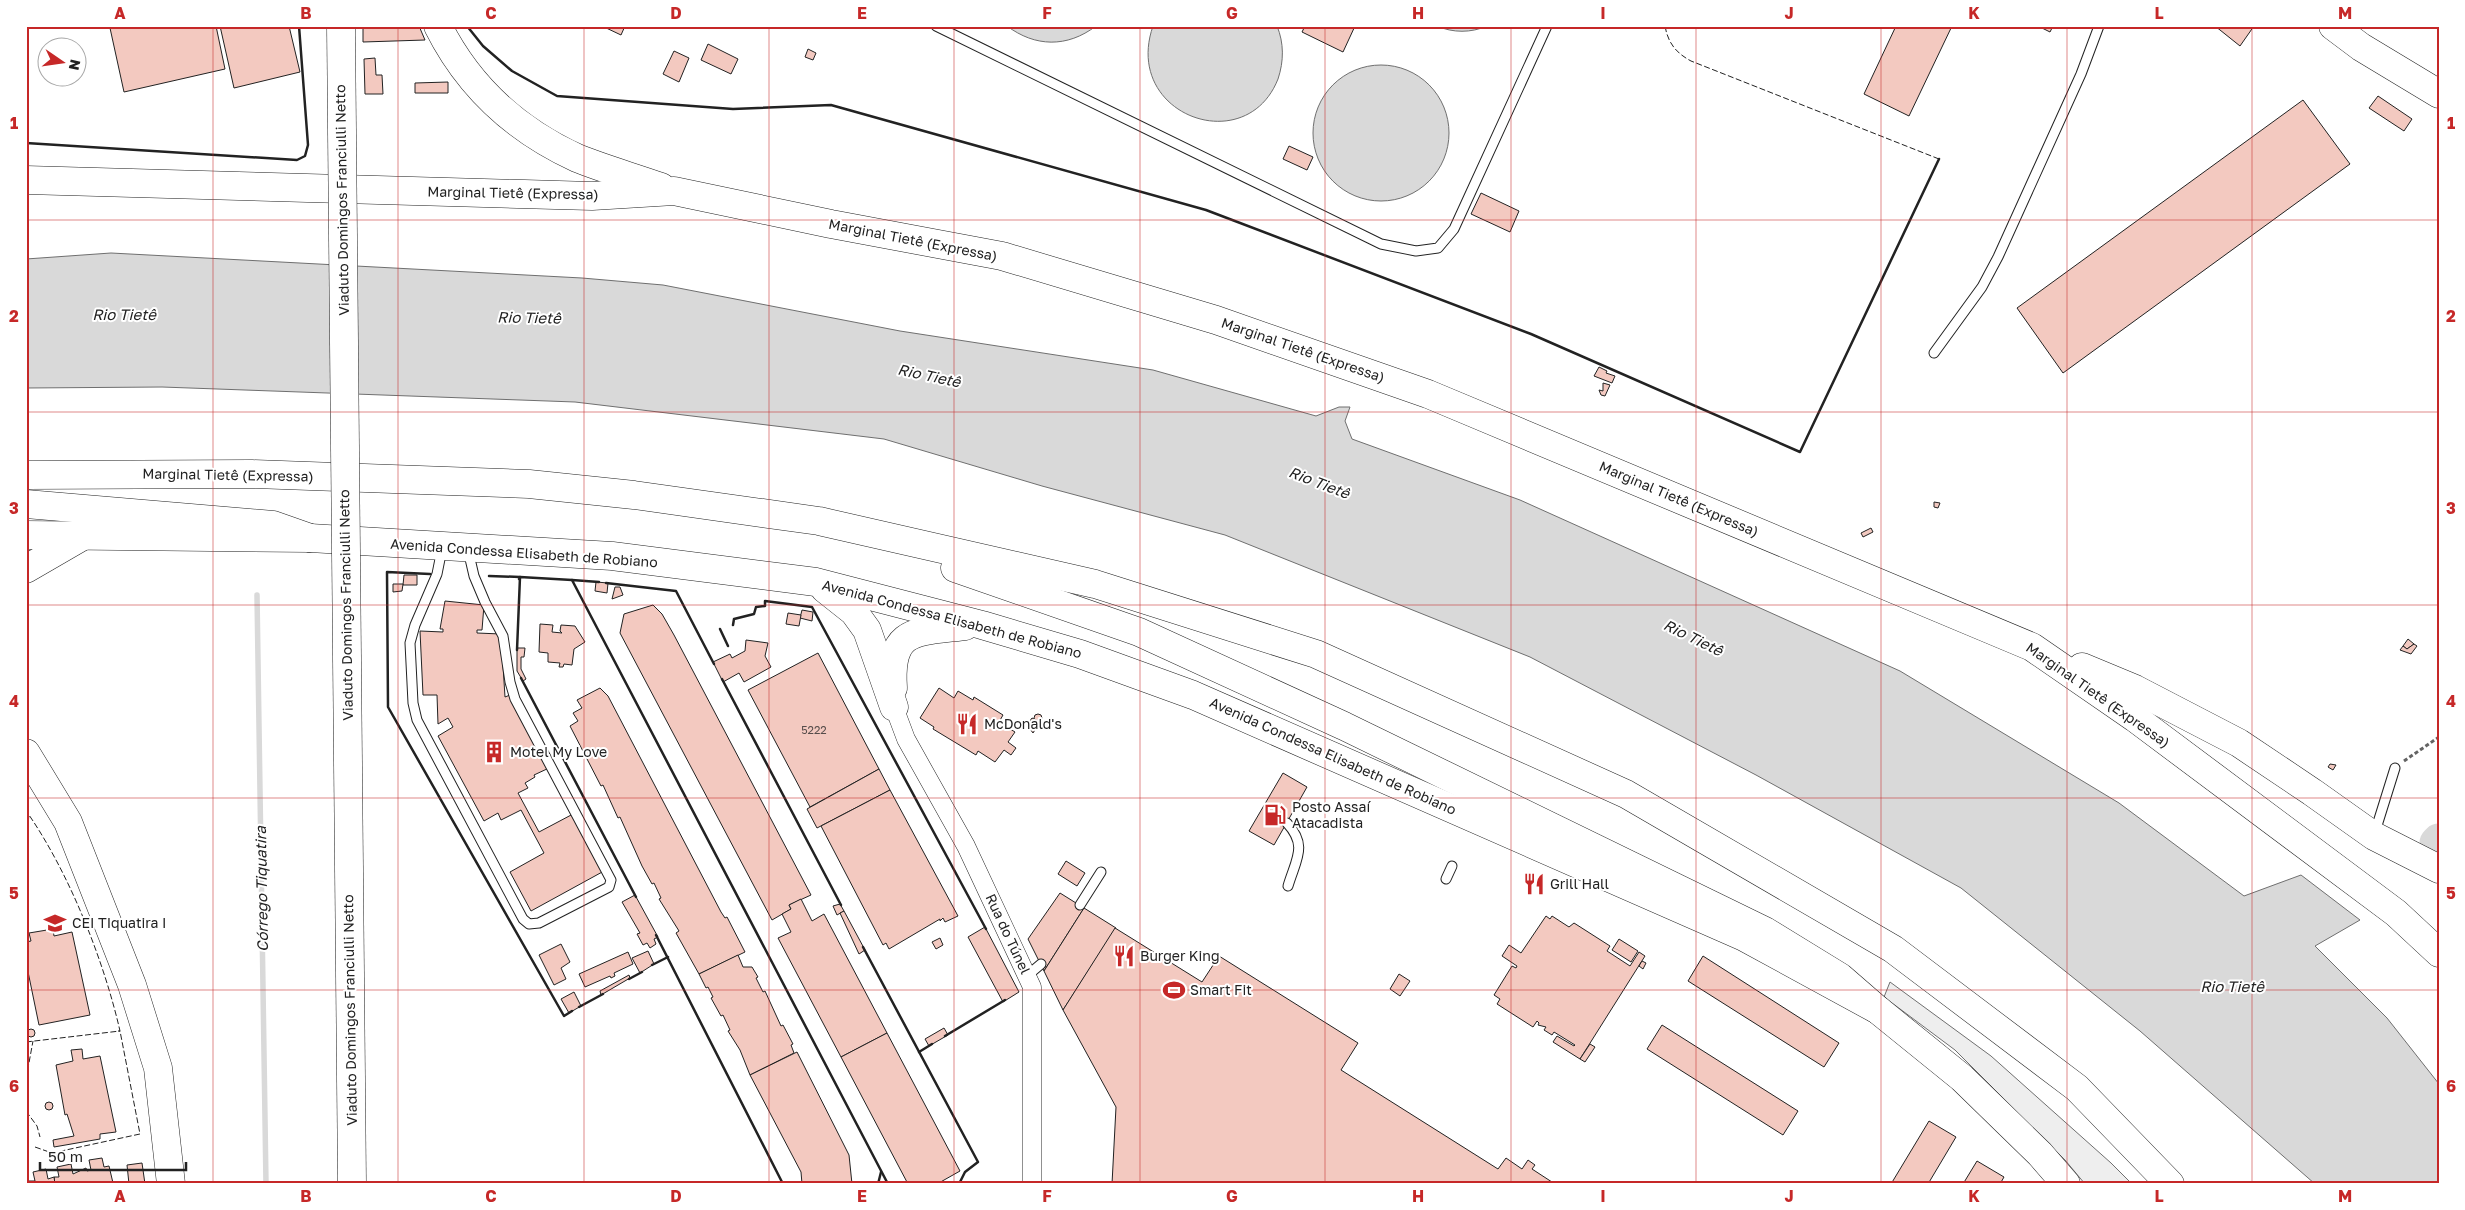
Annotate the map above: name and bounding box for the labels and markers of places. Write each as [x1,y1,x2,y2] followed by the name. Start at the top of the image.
[954,711,980,737] restaurant icon: McDonald's
[984,715,1062,732] place label: McDonald's
[481,739,507,765] building icon: Motel My Love
[510,743,607,760] place label: Motel My Love
[1292,798,1371,831] place label: Posto Assaí Atacadista
[1262,802,1288,828] fuel station icon: Posto Assaí Atacadista
[1521,871,1547,897] restaurant icon: Grill Hall
[1550,875,1609,892] place label: Grill Hall
[42,910,68,936] school or university icon: CEI TIquatira I
[72,914,166,931] place label: CEI TIquatira I
[1111,943,1137,969] restaurant icon: Burger King
[1140,947,1220,964] place label: Burger King
[1161,977,1187,1003] sports icon: Smart Fit
[1190,981,1252,998] place label: Smart Fit

